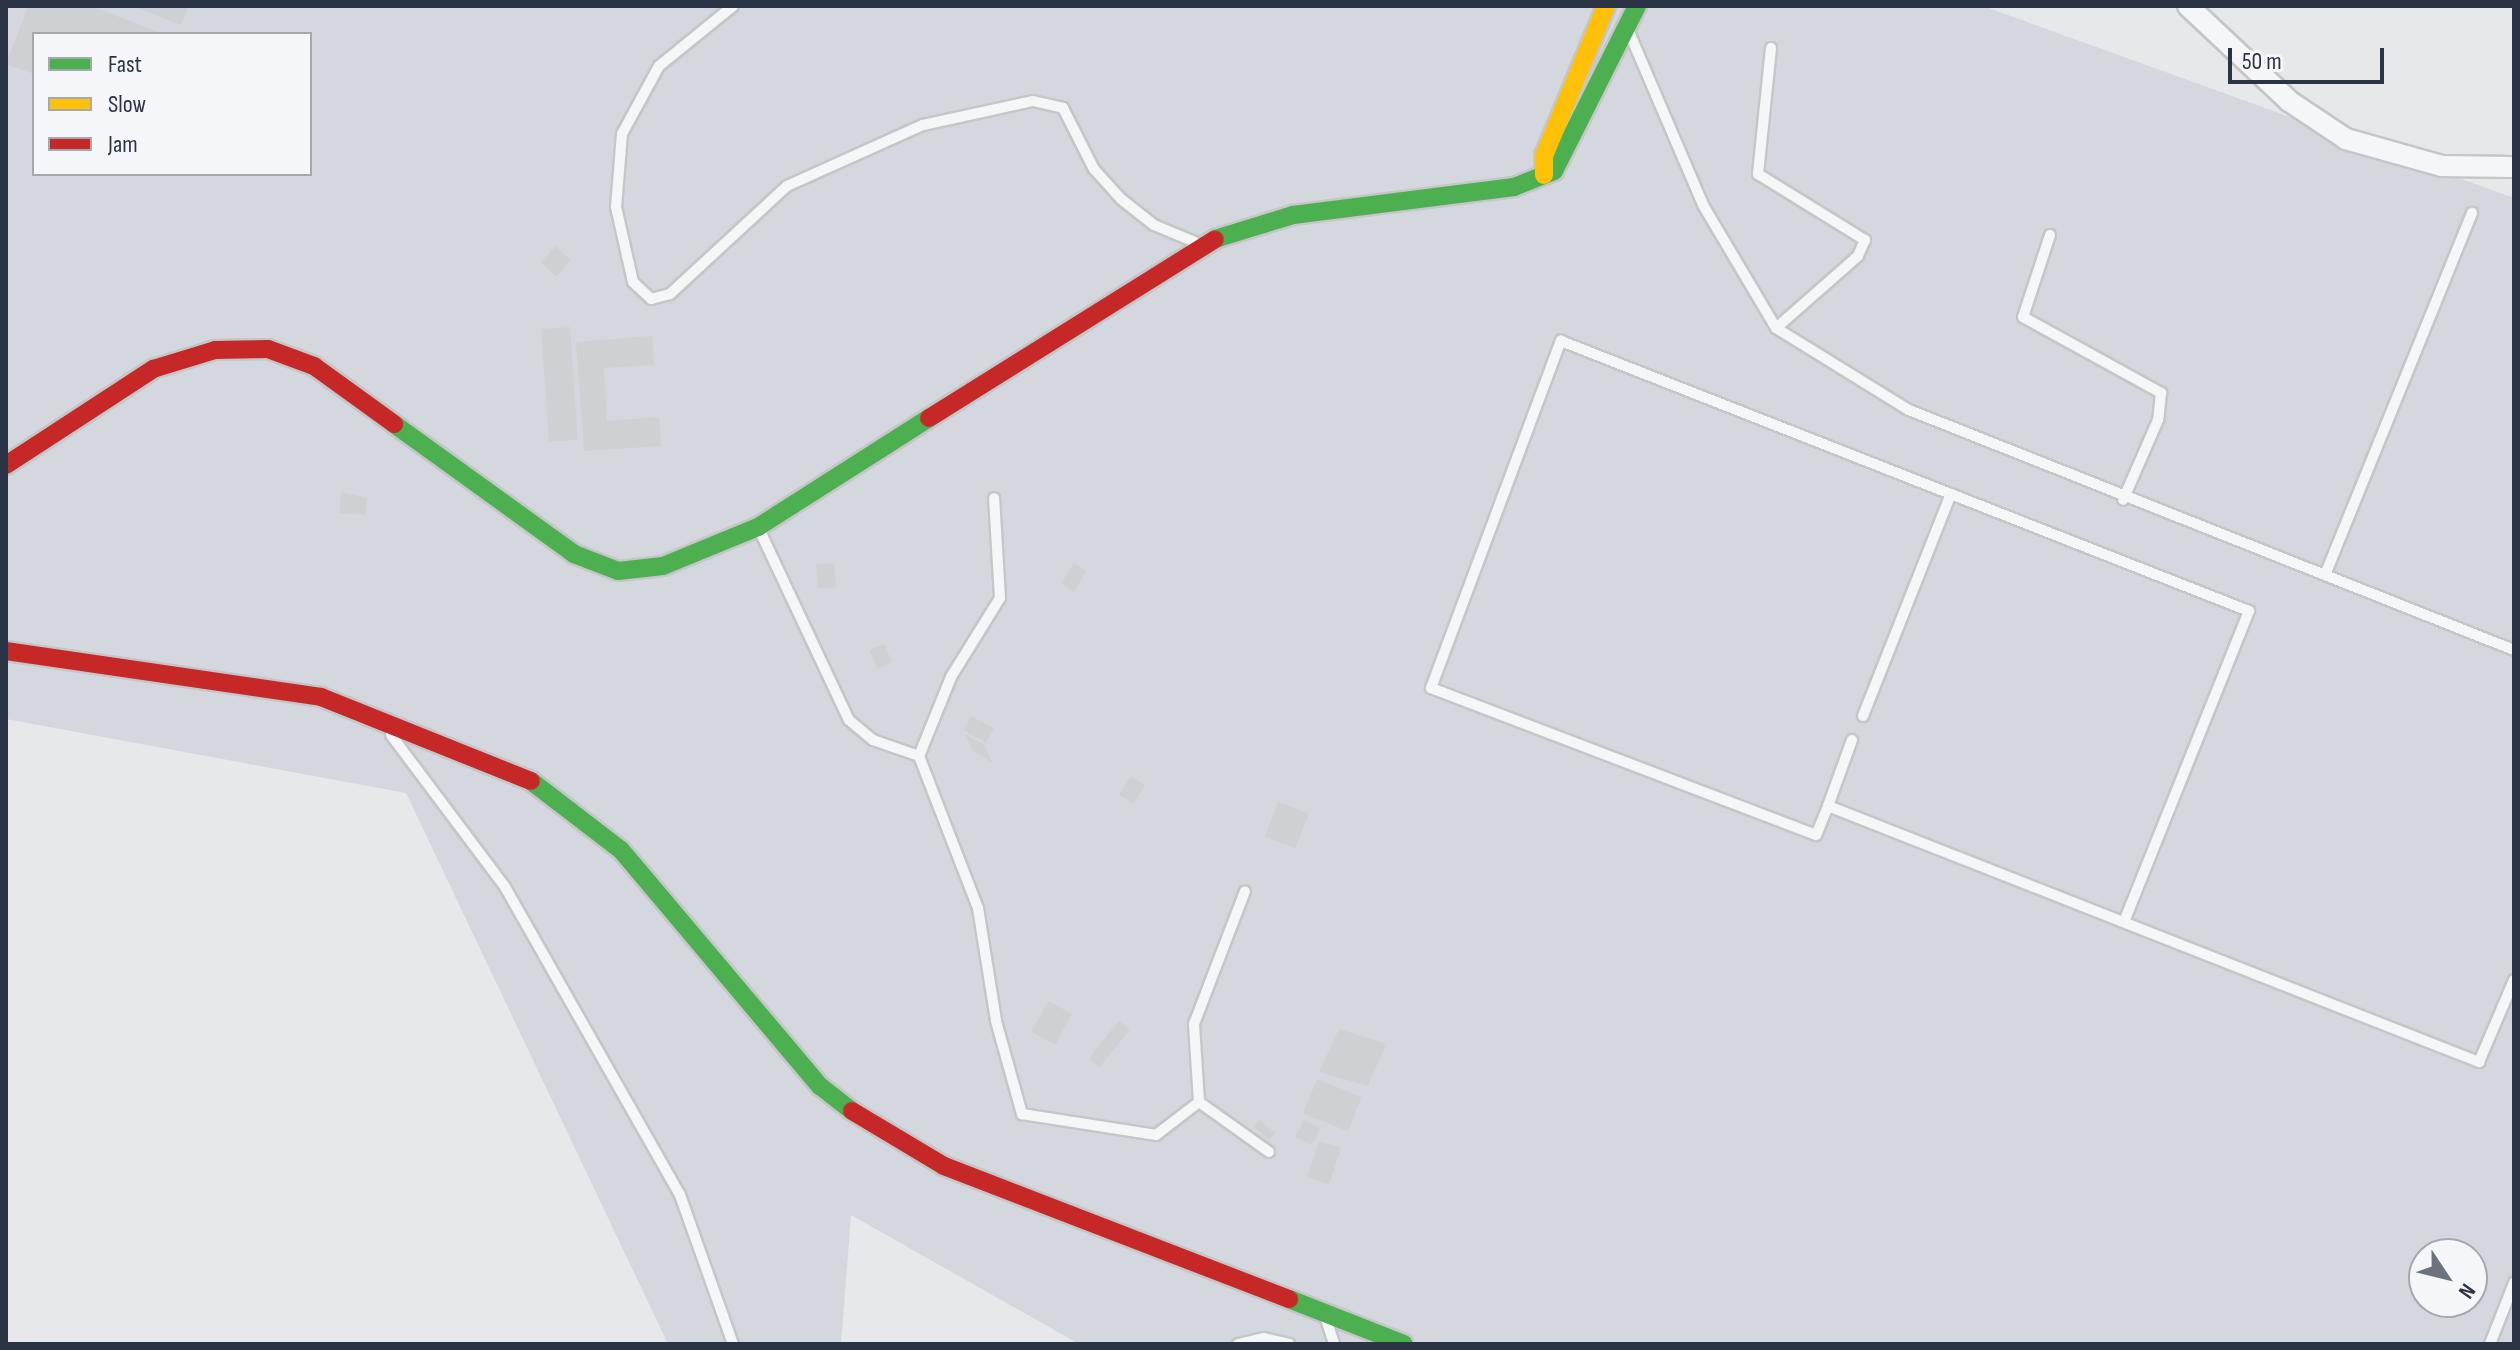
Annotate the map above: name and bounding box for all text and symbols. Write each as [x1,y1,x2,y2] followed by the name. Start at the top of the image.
[32,32,312,176] legend
[2232,32,2388,82] scale bar
[2242,47,2282,76] text: 50 m
[108,50,142,79] text: Fast
[108,90,146,119] text: Slow
[108,130,138,159] text: Jam
[2408,1238,2488,1318] north arrow
[2452,1278,2481,1303] text: N

